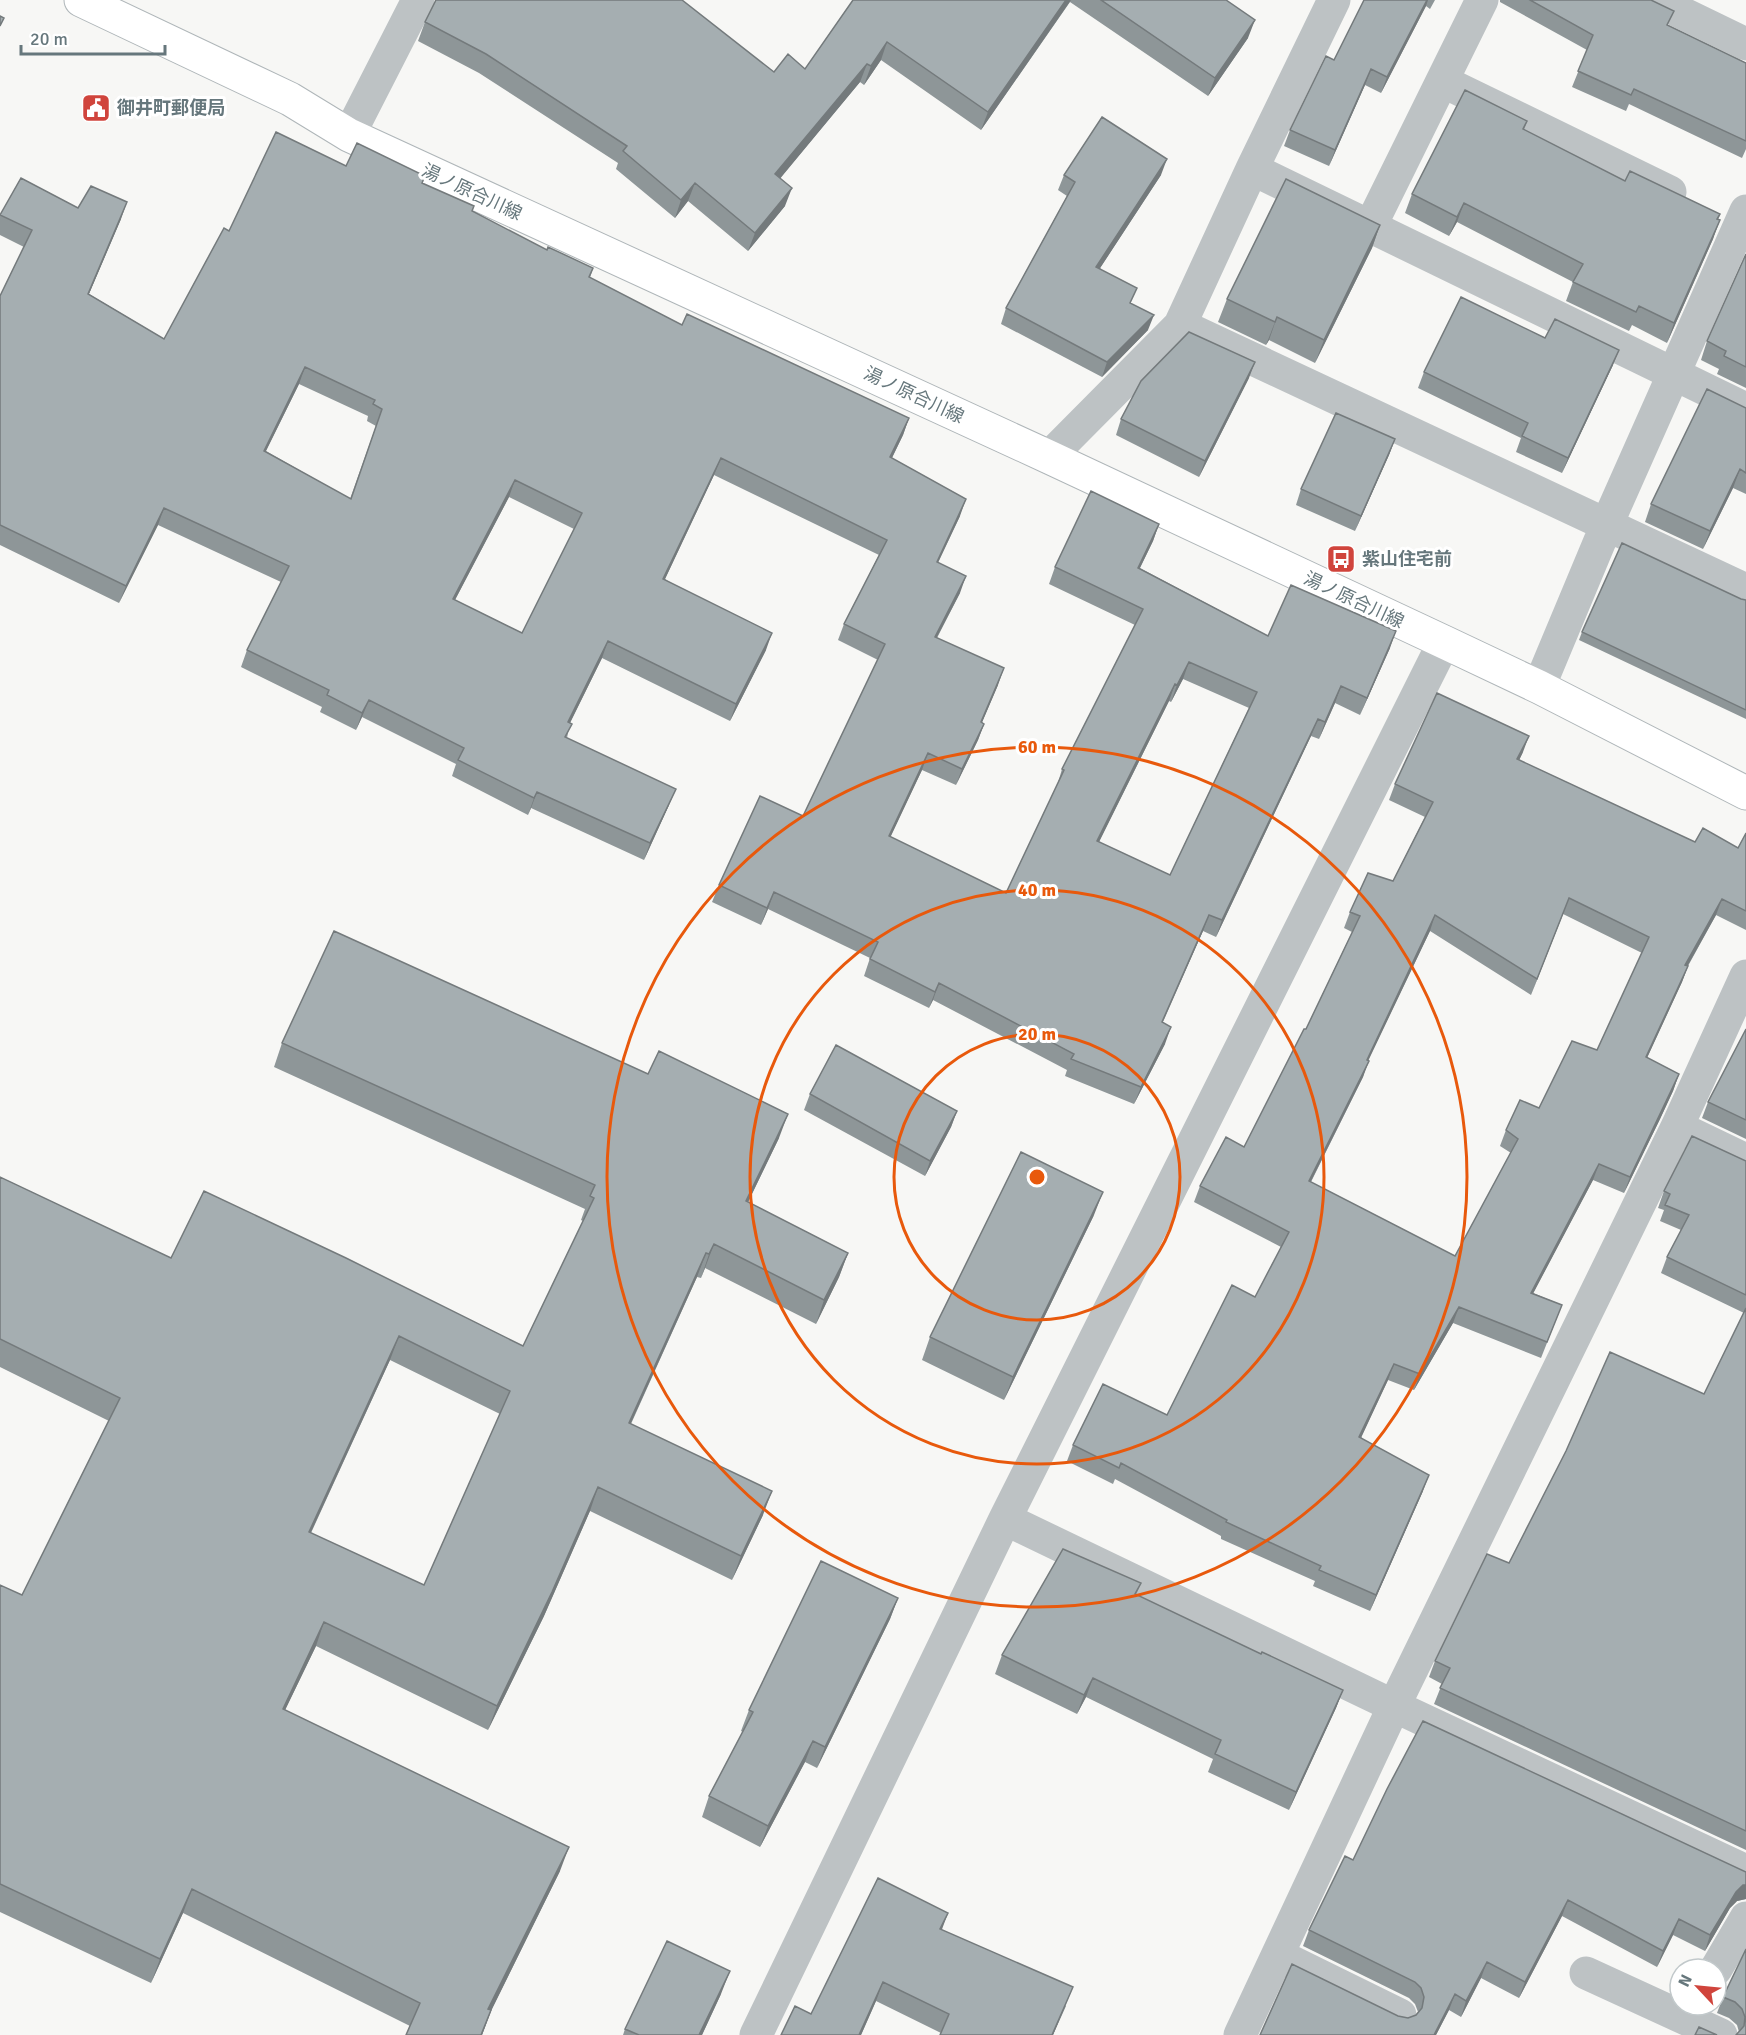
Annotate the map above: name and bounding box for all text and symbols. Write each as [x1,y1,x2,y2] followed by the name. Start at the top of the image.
[21,18,165,56] scale bar
[30,28,68,50] text: 20 m
[80,92,112,124] public building icon: 御井町郵便局
[116,97,225,119] place label: 御井町郵便局
[418,159,526,225] street label: 湯ノ原合川線
[860,362,968,428] street label: 湯ノ原合川線
[1325,543,1357,575] bus stop icon: 紫山住宅前
[1362,548,1452,570] place label: 紫山住宅前
[1300,567,1408,633] street label: 湯ノ原合川線
[1018,736,1056,758] text: 60 m
[1018,879,1056,901] text: 40 m
[1018,1023,1056,1045] text: 20 m
[1027,1167,1047,1187] centre of rings
[1668,1957,1728,2017] north arrow
[1674,1971,1697,1990] text: N

